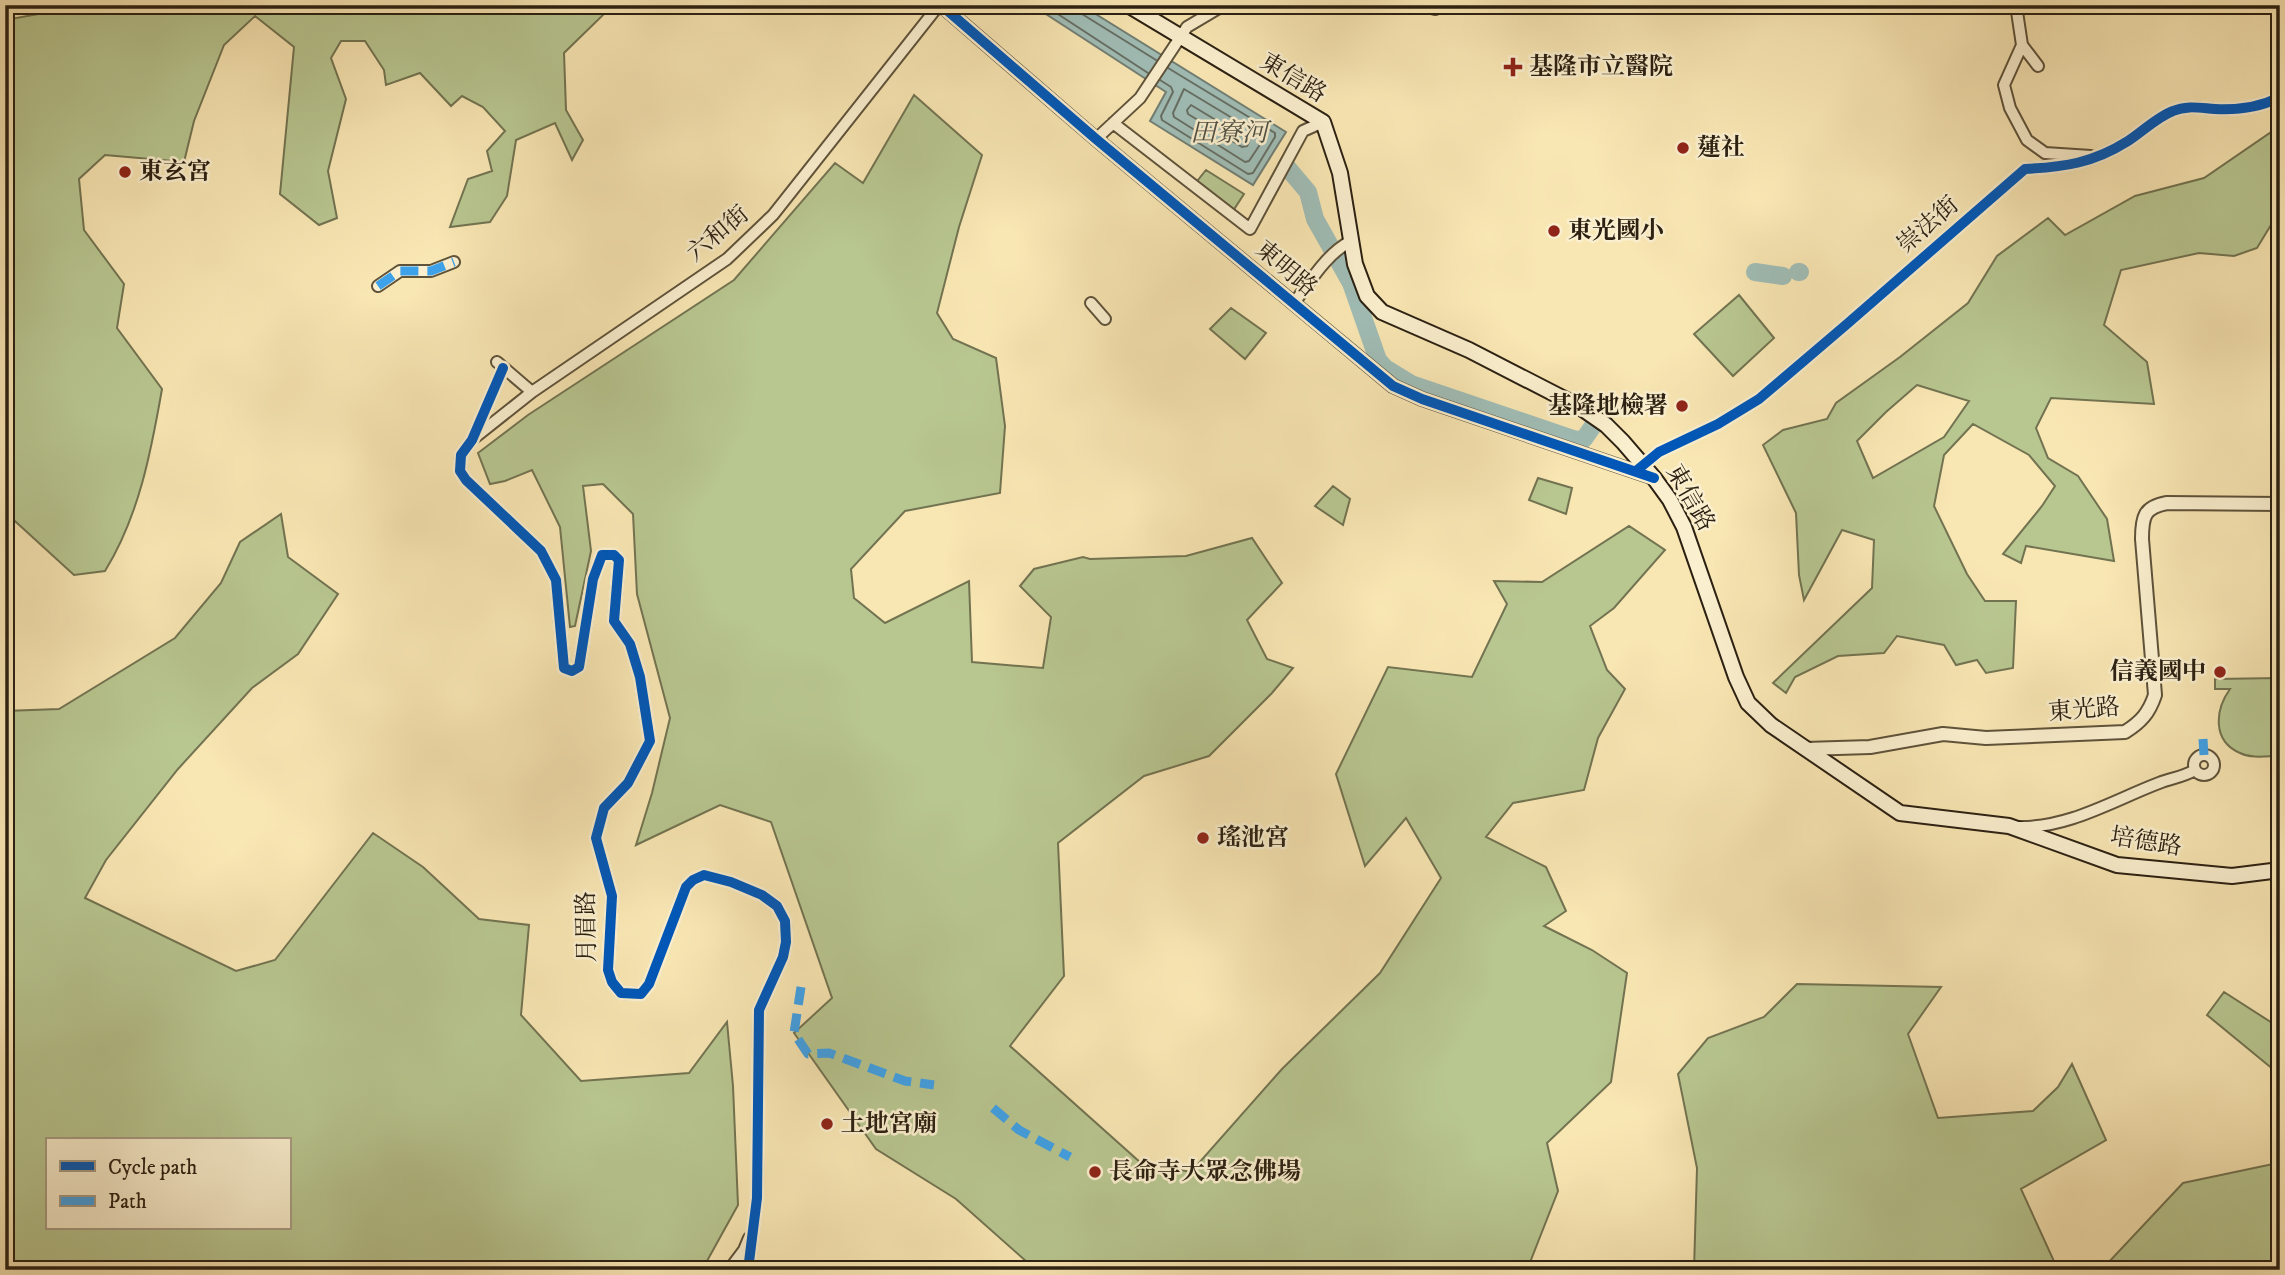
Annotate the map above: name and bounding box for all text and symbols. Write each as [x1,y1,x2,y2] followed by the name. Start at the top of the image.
[1254,47,1332,109] street label: 東信路
[1529,52,1673,82] place label: 基隆市立醫院
[1503,57,1523,77] marker: 基隆市立醫院
[1190,117,1272,150] water label: 田寮河
[1697,133,1745,163] place label: 蓮社
[1675,140,1691,156] marker: 蓮社
[139,157,211,187] place label: 東玄宮
[117,164,133,180] marker: 東玄宮
[1891,190,1965,260] street label: 崇法街
[681,199,755,269] street label: 六和街
[1568,216,1664,246] place label: 東光國小
[1546,223,1562,239] marker: 東光國小
[1249,234,1323,304] street label: 東明路
[1548,391,1668,421] place label: 基隆地檢署
[1674,398,1690,414] marker: 基隆地檢署
[1659,459,1721,537] street label: 東信路
[2110,657,2206,687] place label: 信義國中
[2212,664,2228,680] marker: 信義國中
[2047,692,2121,728] street label: 東光路
[2108,822,2184,862] street label: 培德路
[1217,823,1289,853] place label: 瑤池宮
[1195,830,1211,846] marker: 瑤池宮
[571,891,603,963] street label: 月眉路
[841,1109,937,1139] place label: 土地宮廟
[819,1116,835,1132] marker: 土地宮廟
[46,1138,290,1230] legend
[108,1155,197,1181] text: Cycle path
[1109,1157,1301,1187] place label: 長命寺大眾念佛場
[1087,1164,1103,1180] marker: 長命寺大眾念佛場
[108,1189,147,1215] text: Path

